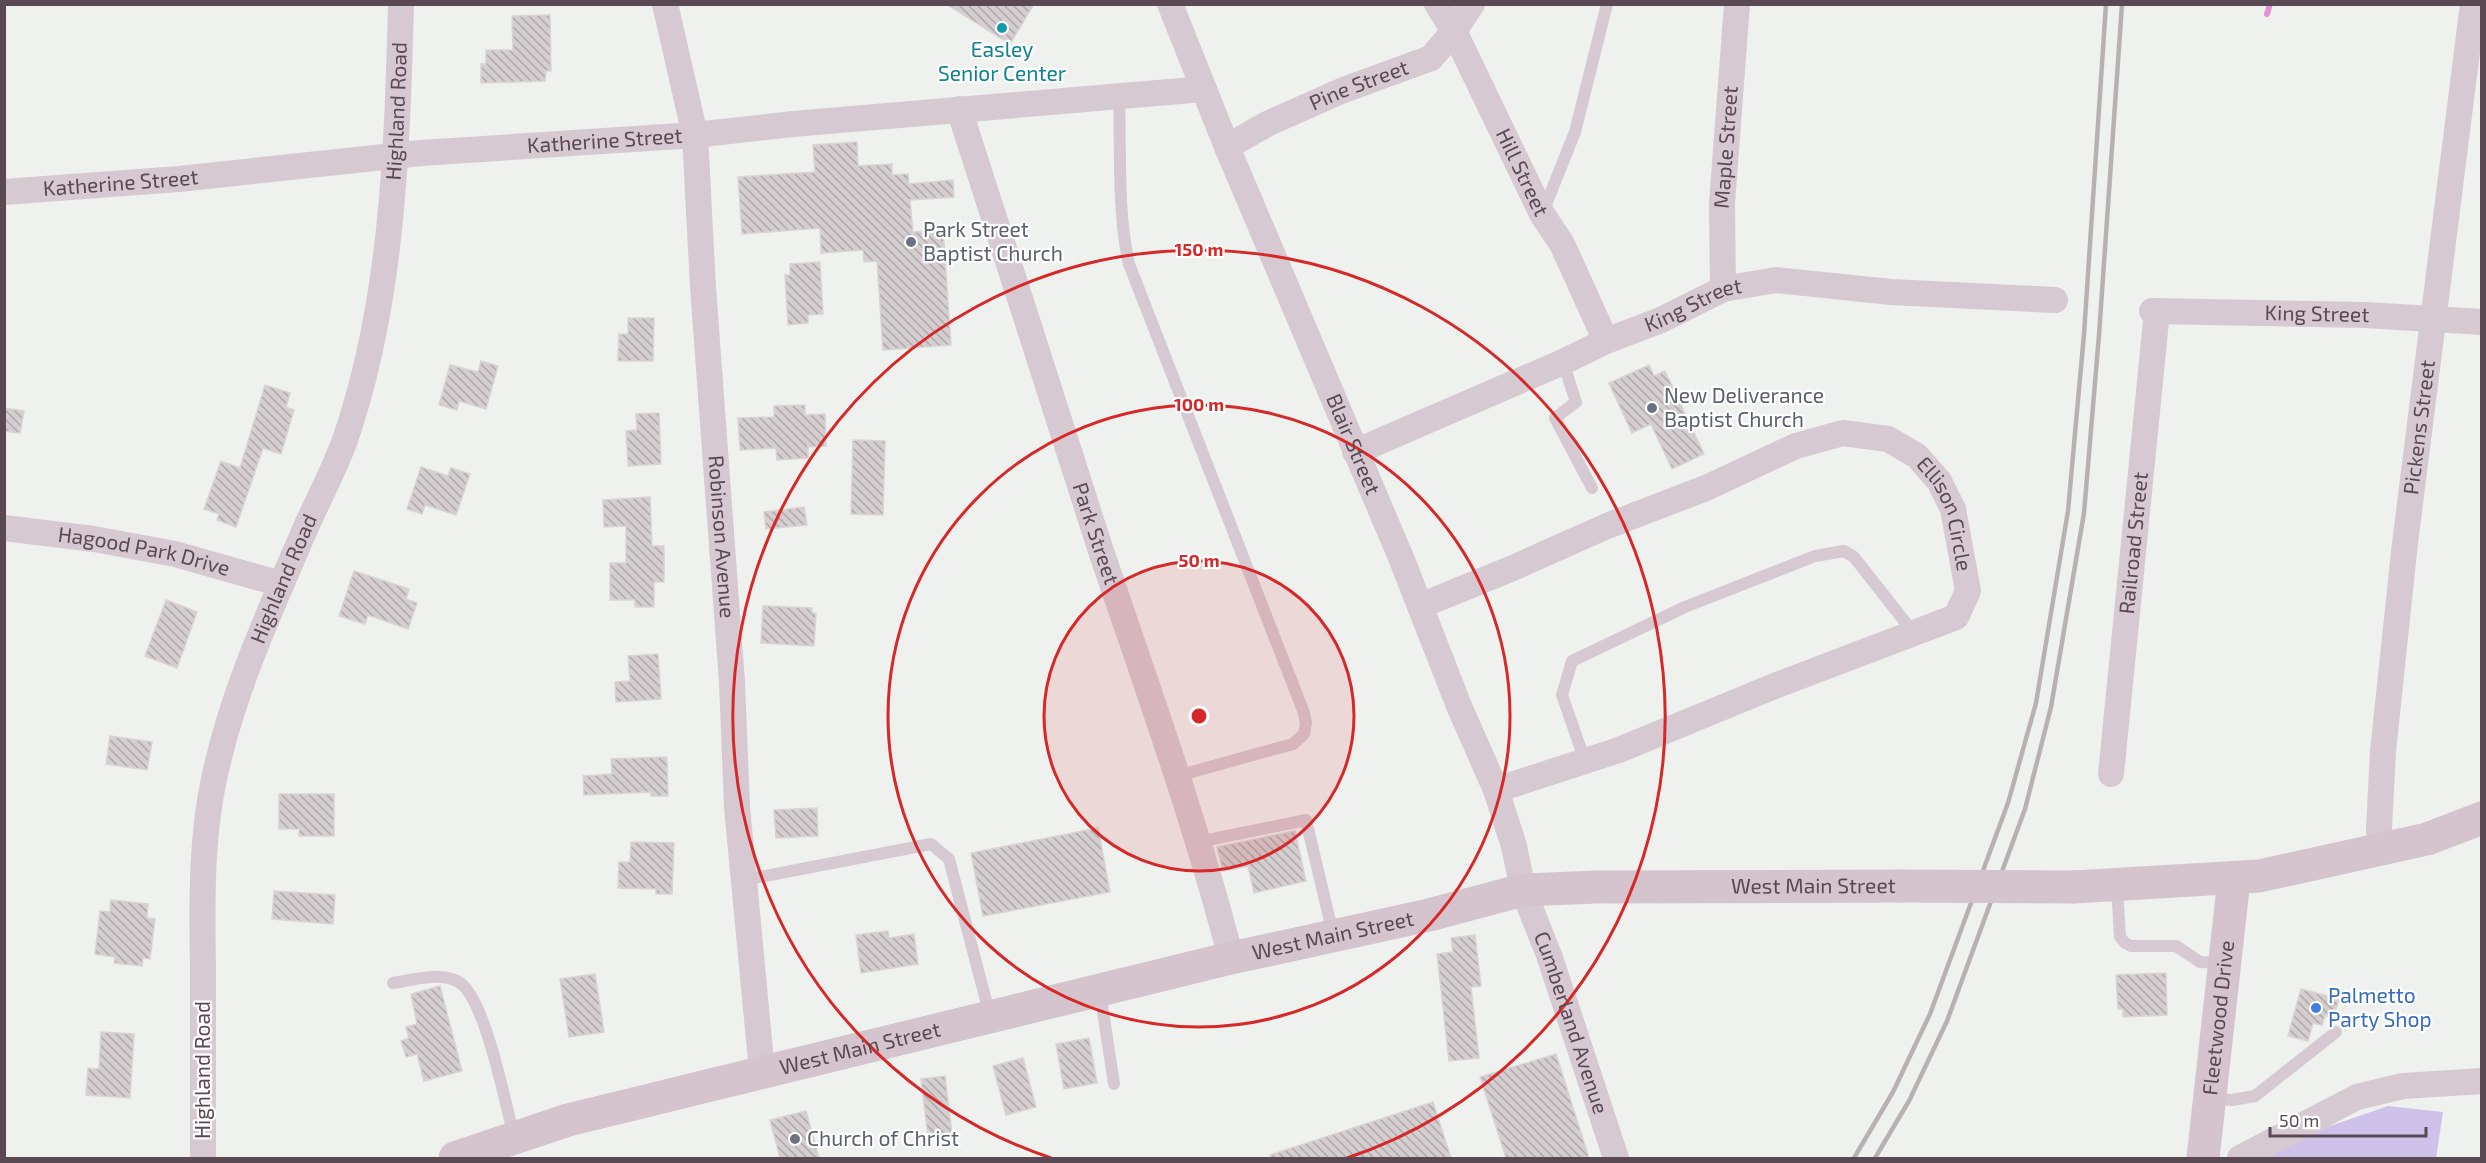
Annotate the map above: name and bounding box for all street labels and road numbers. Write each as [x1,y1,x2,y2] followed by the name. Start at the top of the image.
[379,42,411,181] street label: Highland Road
[1305,53,1411,115] street label: Pine Street
[1708,85,1742,209] street label: Maple Street
[526,122,683,157] street label: Katherine Street
[1492,124,1555,220] street label: Hill Street
[42,163,199,200] street label: Katherine Street
[1640,272,1743,336] street label: King Street
[2264,299,2370,326] street label: King Street
[2397,358,2439,496] street label: Pickens Street
[1322,390,1387,498] street label: Blair Street
[1912,451,1978,573] street label: Ellison Circle
[704,454,741,619] street label: Robinson Avenue
[2113,471,2152,615] street label: Railroad Street
[1068,479,1125,587] street label: Park Street
[244,510,321,647] street label: Highland Road
[57,521,233,580] street label: Hagood Park Drive
[1731,872,1896,898] street label: West Main Street
[1249,905,1416,964] street label: West Main Street
[1530,927,1615,1117] street label: Cumberland Avenue
[2196,939,2238,1097] street label: Fleetwood Drive
[189,1001,214,1139] street label: Highland Road
[777,1015,943,1079] street label: West Main Street

